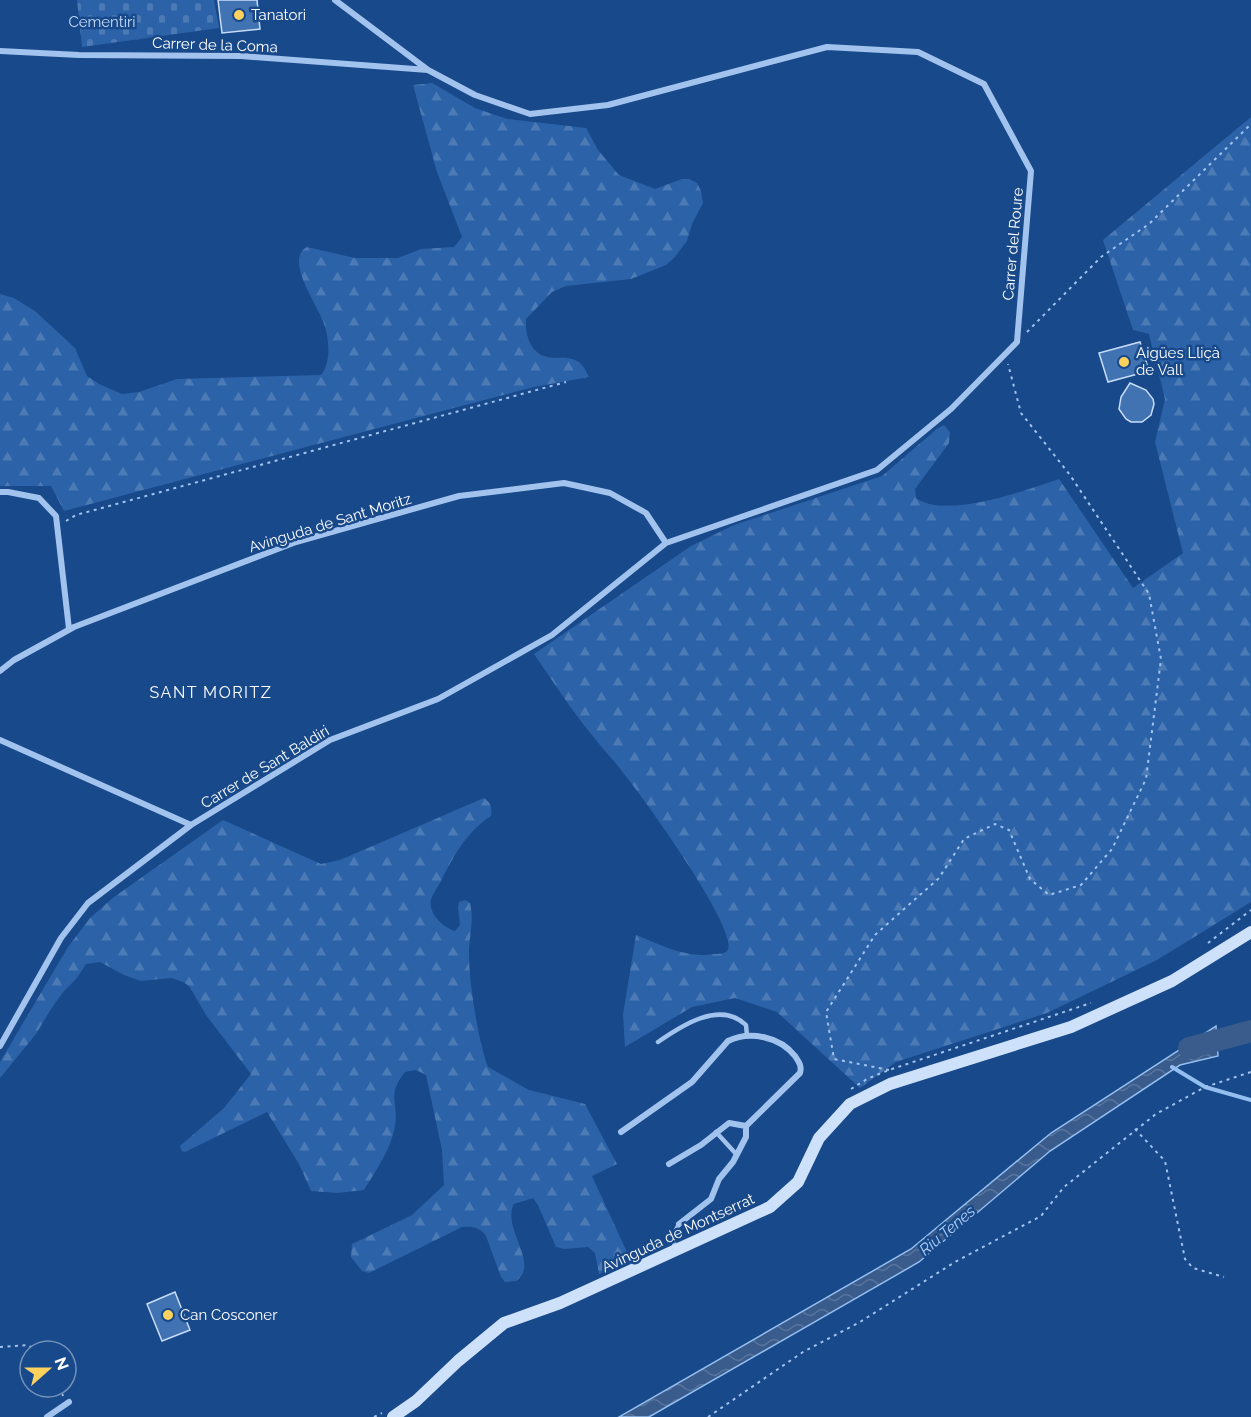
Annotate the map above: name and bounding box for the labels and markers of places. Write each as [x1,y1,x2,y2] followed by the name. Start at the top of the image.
[251,6,306,24] place label: Tanatori
[232,8,246,22] marker: Tanatori
[1136,344,1220,379] place label: Aigües Lliçà de Vall
[1117,355,1131,369] marker: Aigües Lliçà de Vall
[180,1306,278,1324] place label: Can Cosconer
[161,1308,175,1322] marker: Can Cosconer

